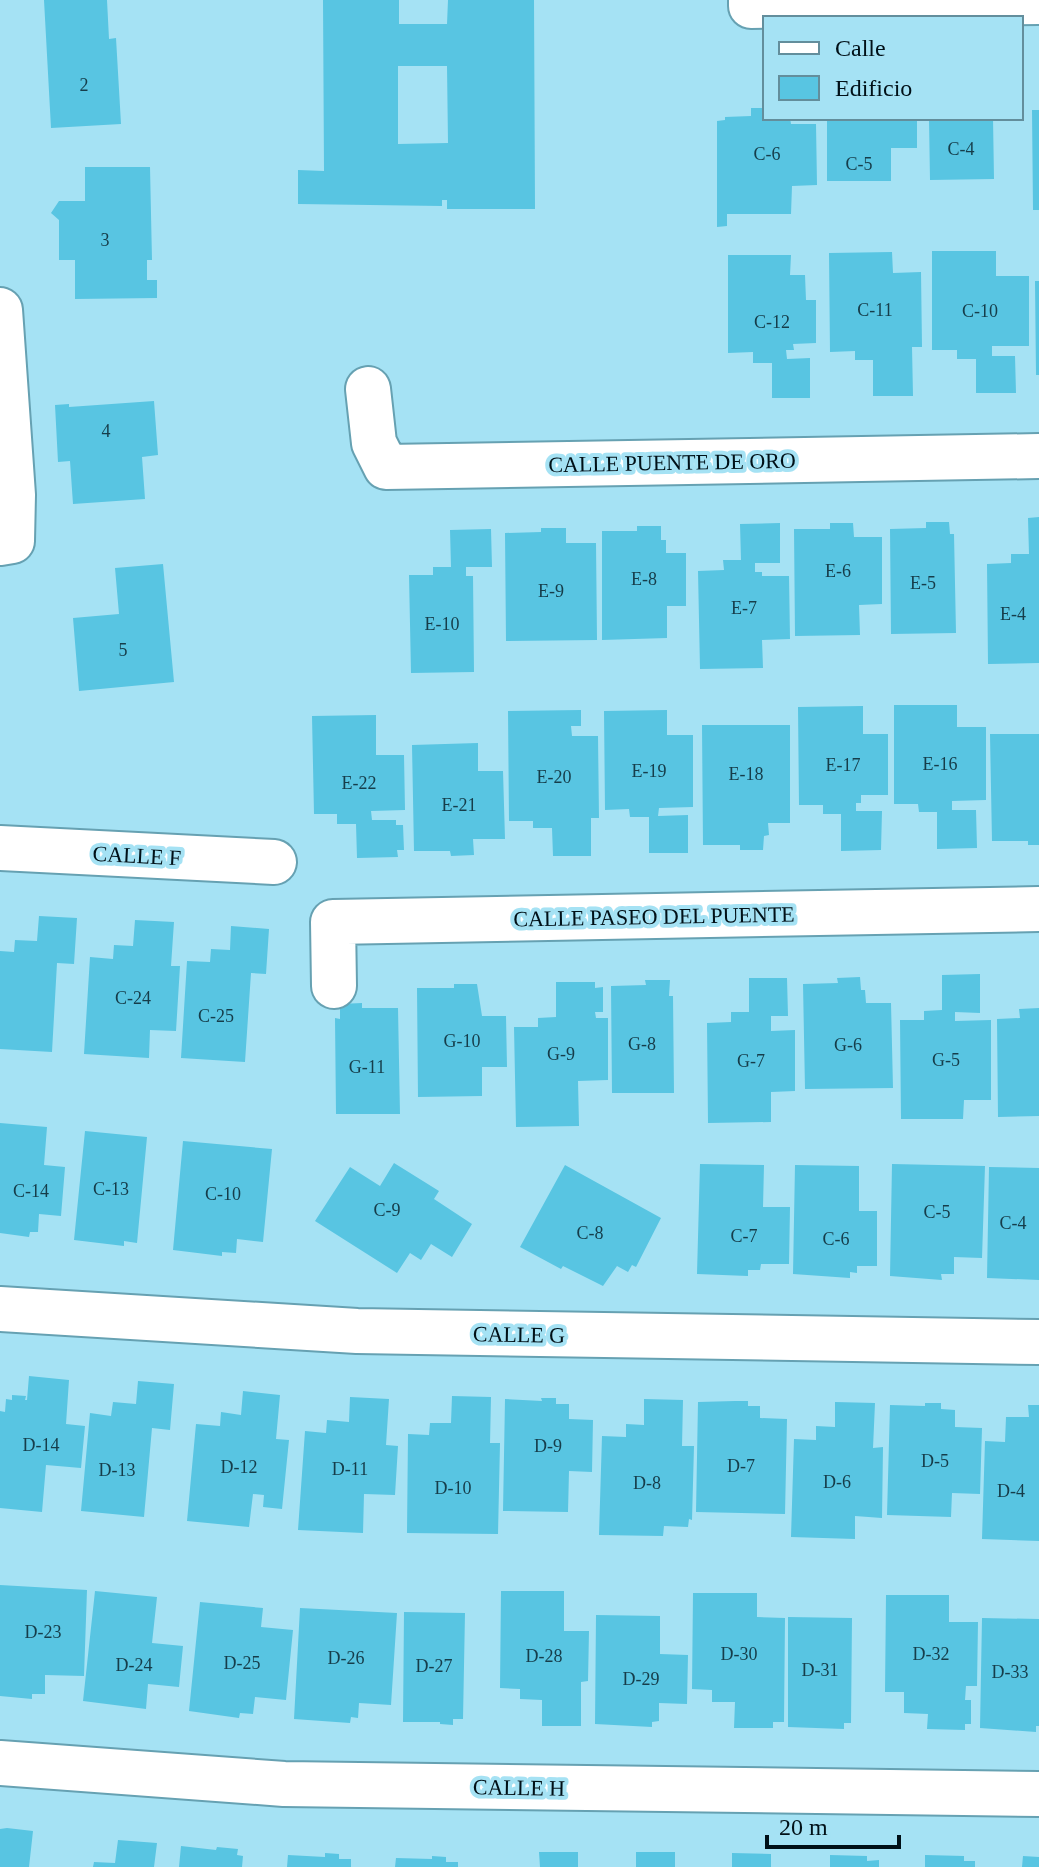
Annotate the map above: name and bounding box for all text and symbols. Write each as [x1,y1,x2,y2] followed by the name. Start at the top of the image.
[763,16,1023,120] legend
[835,35,886,61] text: Calle
[80,75,89,95] house number: 2
[835,75,912,101] text: Edificio
[948,139,975,159] house number: C-4
[754,144,781,164] house number: C-6
[846,154,873,174] house number: C-5
[101,230,110,250] house number: 3
[857,300,893,320] house number: C-11
[962,301,998,321] house number: C-10
[754,312,790,332] house number: C-12
[102,421,111,441] house number: 4
[548,448,796,477] street label: CALLE PUENTE DE ORO
[825,561,851,581] house number: E-6
[631,569,657,589] house number: E-8
[910,573,936,593] house number: E-5
[538,581,564,601] house number: E-9
[731,598,757,618] house number: E-7
[1000,604,1026,624] house number: E-4
[425,614,460,634] house number: E-10
[119,640,128,660] house number: 5
[923,754,958,774] house number: E-16
[826,755,861,775] house number: E-17
[632,761,667,781] house number: E-19
[729,764,764,784] house number: E-18
[537,767,572,787] house number: E-20
[342,773,377,793] house number: E-22
[442,795,477,815] house number: E-21
[92,841,182,870] street label: CALLE F
[513,902,795,931] street label: CALLE PASEO DEL PUENTE
[115,988,151,1008] house number: C-24
[198,1006,234,1026] house number: C-25
[444,1031,481,1051] house number: G-10
[628,1034,656,1054] house number: G-8
[834,1035,862,1055] house number: G-6
[547,1044,575,1064] house number: G-9
[932,1050,960,1070] house number: G-5
[737,1051,765,1071] house number: G-7
[349,1057,385,1077] house number: G-11
[93,1179,129,1199] house number: C-13
[13,1181,49,1201] house number: C-14
[205,1184,241,1204] house number: C-10
[374,1200,401,1220] house number: C-9
[924,1202,951,1222] house number: C-5
[1000,1213,1027,1233] house number: C-4
[577,1223,604,1243] house number: C-8
[731,1226,758,1246] house number: C-7
[823,1229,850,1249] house number: C-6
[473,1321,565,1348] street label: CALLE G
[23,1435,60,1455] house number: D-14
[534,1436,562,1456] house number: D-9
[921,1451,949,1471] house number: D-5
[727,1456,755,1476] house number: D-7
[221,1457,258,1477] house number: D-12
[332,1459,368,1479] house number: D-11
[99,1460,136,1480] house number: D-13
[823,1472,851,1492] house number: D-6
[633,1473,661,1493] house number: D-8
[435,1478,472,1498] house number: D-10
[997,1481,1025,1501] house number: D-4
[25,1622,62,1642] house number: D-23
[721,1644,758,1664] house number: D-30
[913,1644,950,1664] house number: D-32
[526,1646,563,1666] house number: D-28
[328,1648,365,1668] house number: D-26
[224,1653,261,1673] house number: D-25
[116,1655,153,1675] house number: D-24
[416,1656,453,1676] house number: D-27
[802,1660,839,1680] house number: D-31
[992,1662,1029,1682] house number: D-33
[623,1669,660,1689] house number: D-29
[473,1774,565,1801] street label: CALLE H
[767,1799,899,1849] scale bar
[779,1814,828,1840] text: 20 m

